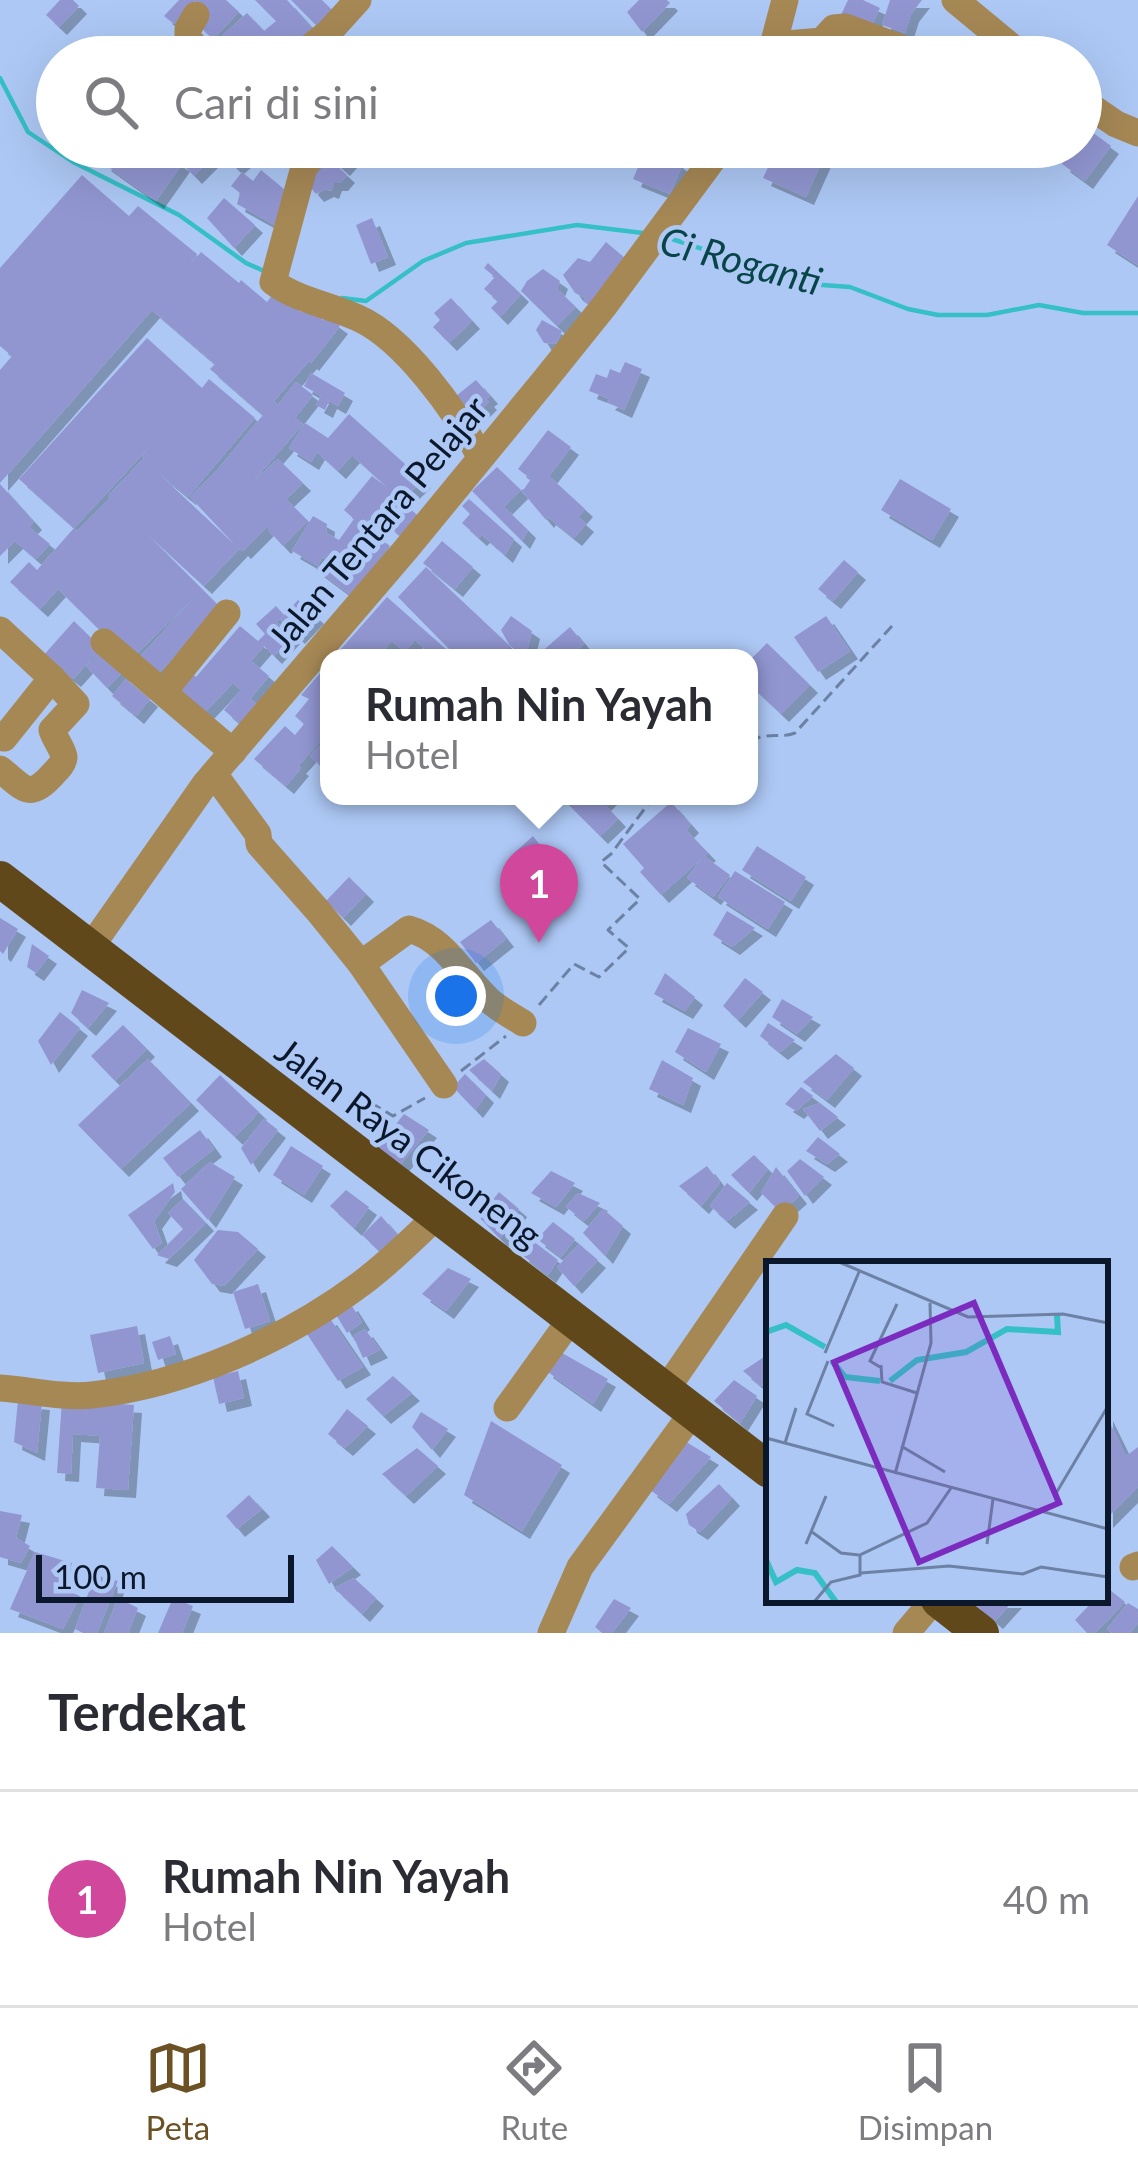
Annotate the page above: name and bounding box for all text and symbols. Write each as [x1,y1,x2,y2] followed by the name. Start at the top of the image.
[36,36,1102,168] search box
[78,69,144,135] icon: search
[174,75,379,129] text: Cari di sini
[655,216,827,304] water label: Ci Roganti
[258,387,496,659] street label: Jalan Tentara Pelajar
[320,649,758,805] popup
[365,677,713,731] text: Rumah Nin Yayah
[365,731,460,777] text: Hotel
[500,844,578,943] pin: 1
[426,966,486,1026] your location
[267,1028,551,1256] street label: Jalan Raya Cikoneng
[766,1261,1108,1603] inset map
[36,1549,294,1602] scale bar
[54,1556,147,1596] text: 100 m
[48,1681,246,1742] text: Terdekat
[162,1849,510,1903] text: Rumah Nin Yayah
[76,1876,98,1922] text: 1
[1003,1876,1090,1922] text: 40 m
[162,1903,257,1949] text: Hotel
[145,2035,211,2147] tab: Peta
[501,2035,568,2147] tab: Rute
[858,2035,993,2147] tab: Disimpan

